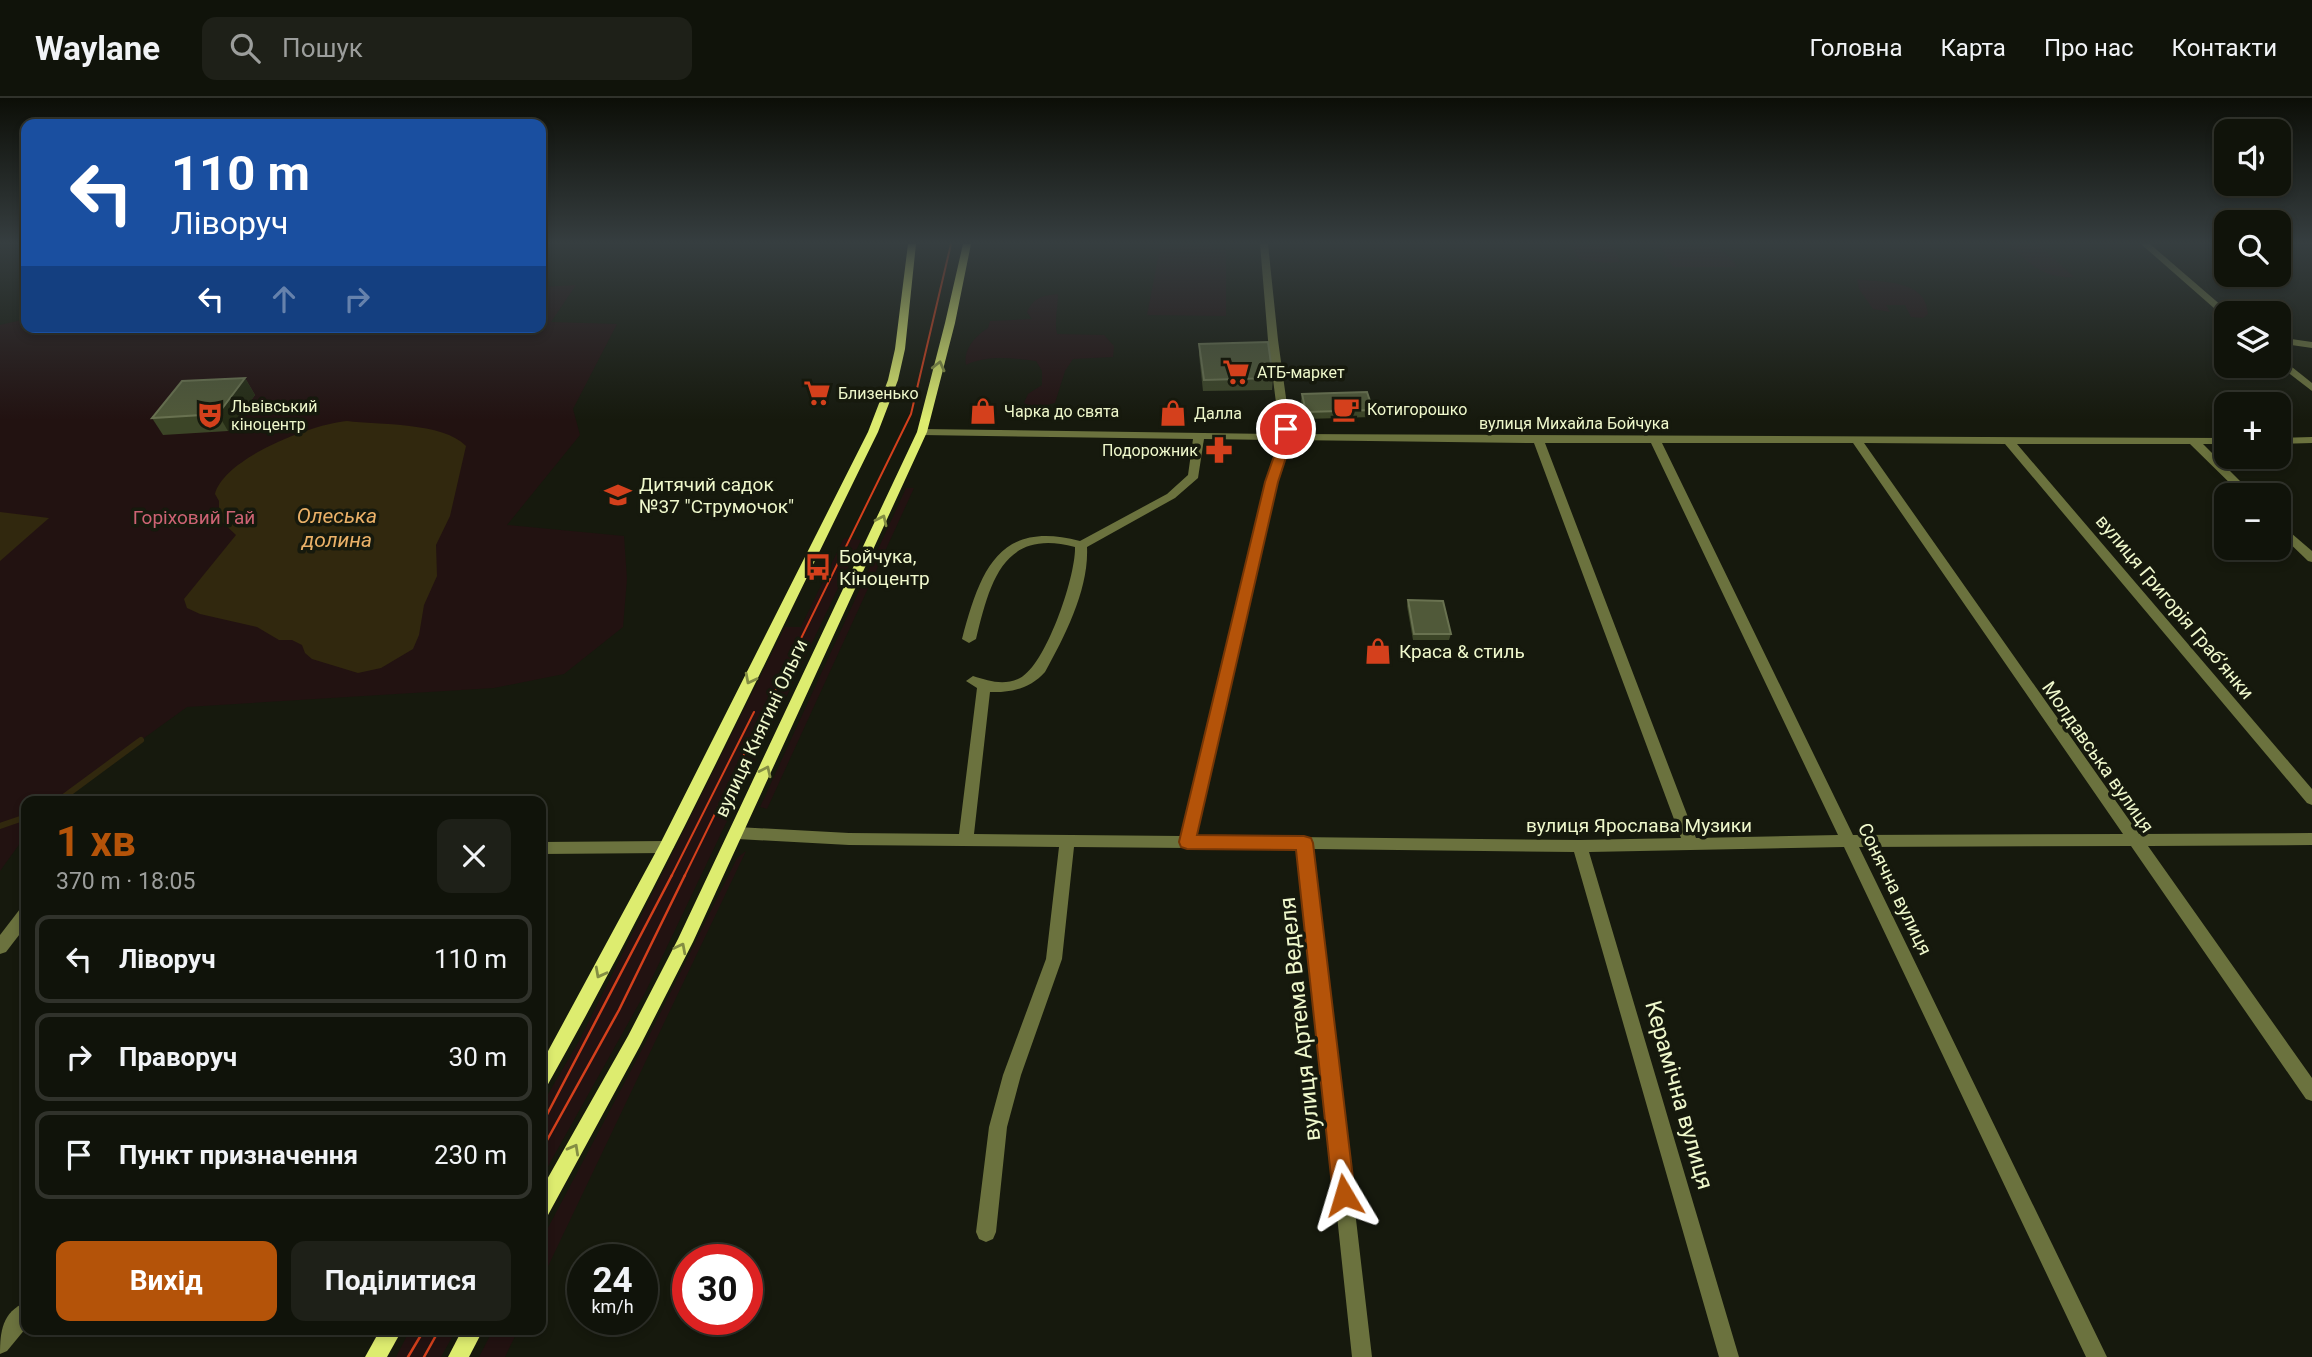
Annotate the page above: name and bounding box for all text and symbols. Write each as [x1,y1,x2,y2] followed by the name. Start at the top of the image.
[202,17,692,80] search box
[35,29,160,68] text: Waylane
[226,29,264,67] icon: search
[282,33,363,63] text: Пошук
[1810,34,1902,62] text: Головна
[1940,34,2006,62] text: Карта
[2044,34,2134,62] text: Про нас
[2172,34,2277,62] text: Контакти
[2214,119,2291,560] map controls
[2214,119,2291,196] button: sound
[171,145,310,202] text: 110 m
[56,147,147,238] icon: left
[171,204,288,242] text: Ліворуч
[2214,210,2291,287] button: search
[192,280,230,318] icon: left
[265,280,303,318] icon: ahead
[338,280,376,318] icon: right
[2214,301,2291,378] button: layers
[1221,357,1251,387] supermarket icon: АТБ-маркет
[931,360,945,372] one-way arrow
[1257,363,1345,382] place label: АТБ-маркет
[802,378,832,408] supermarket icon: Близенько
[838,384,919,403] place label: Близенько
[2214,392,2291,469] button: +
[1331,394,1361,424] cafe icon: Котигорошко
[968,396,998,426] shop icon: Чарка до свята
[231,397,317,434] place label: Львівський кіноцентр
[1158,398,1188,428] shop icon: Далла
[1256,399,1316,459] pin
[195,400,225,430] theatre icon: Львівський кіноцентр
[1367,400,1467,419] place label: Котигорошко
[1004,402,1119,421] place label: Чарка до свята
[1194,404,1242,423] place label: Далла
[1267,410,1305,448] icon: arrive
[1479,414,1669,433] street label: вулиця Михайла Бойчука
[1204,435,1234,465] pharmacy icon: Подорожник
[1102,441,1198,460] place label: Подорожник
[639,473,794,518] place label: Дитячий садок №37 "Струмочок"
[603,480,633,510] school or university icon: Дитячий садок №37 "Струмочок"
[2214,483,2291,560] button: −
[297,504,377,552] water label: Олеська долина
[133,506,255,529] park label: Горіховий Гай
[2091,510,2259,704] street label: вулиця Григорія Грабʼянки
[874,515,888,527] one-way arrow
[839,545,930,590] place label: Бойчука, Кіноцентр
[803,552,833,582] bus stop icon: Бойчука, Кіноцентр
[710,635,812,821] street label: вулиця Княгині Ольги
[1363,636,1393,666] shop icon: Краса & стиль
[1399,640,1525,663] place label: Краса & стиль
[745,672,759,684] one-way arrow
[2037,677,2159,837] street label: Молдавська вулиця
[758,766,772,778] one-way arrow
[1526,814,1752,837] street label: вулиця Ярослава Музики
[56,817,136,866] text: 1 хв
[437,819,511,893] button: close
[1853,819,1937,959] street label: Сонячна вулиця
[56,868,195,895] text: 370 m · 18:05
[1274,896,1326,1142] street label: вулиця Артема Веделя
[60,940,98,978] icon: left
[673,943,687,955] one-way arrow
[119,944,216,974] text: Ліворуч
[434,944,507,974] text: 110 m
[595,966,609,978] one-way arrow
[1639,997,1719,1193] street label: Керамічна вулиця
[60,1038,98,1076] icon: right
[119,1042,237,1072] text: Праворуч
[449,1042,507,1072] text: 30 m
[60,1136,98,1174] icon: arrive
[119,1140,358,1170] text: Пункт призначення
[434,1140,507,1170] text: 230 m
[566,1144,579,1156] one-way arrow
[1307,1158,1381,1232] position arrow
[56,1241,277,1321] button: Вихід
[291,1241,511,1321] button: Поділитися
[672,1244,763,1335] speed limit sign: 30
[592,1260,633,1301] text: 24
[591,1296,634,1317] text: km/h

